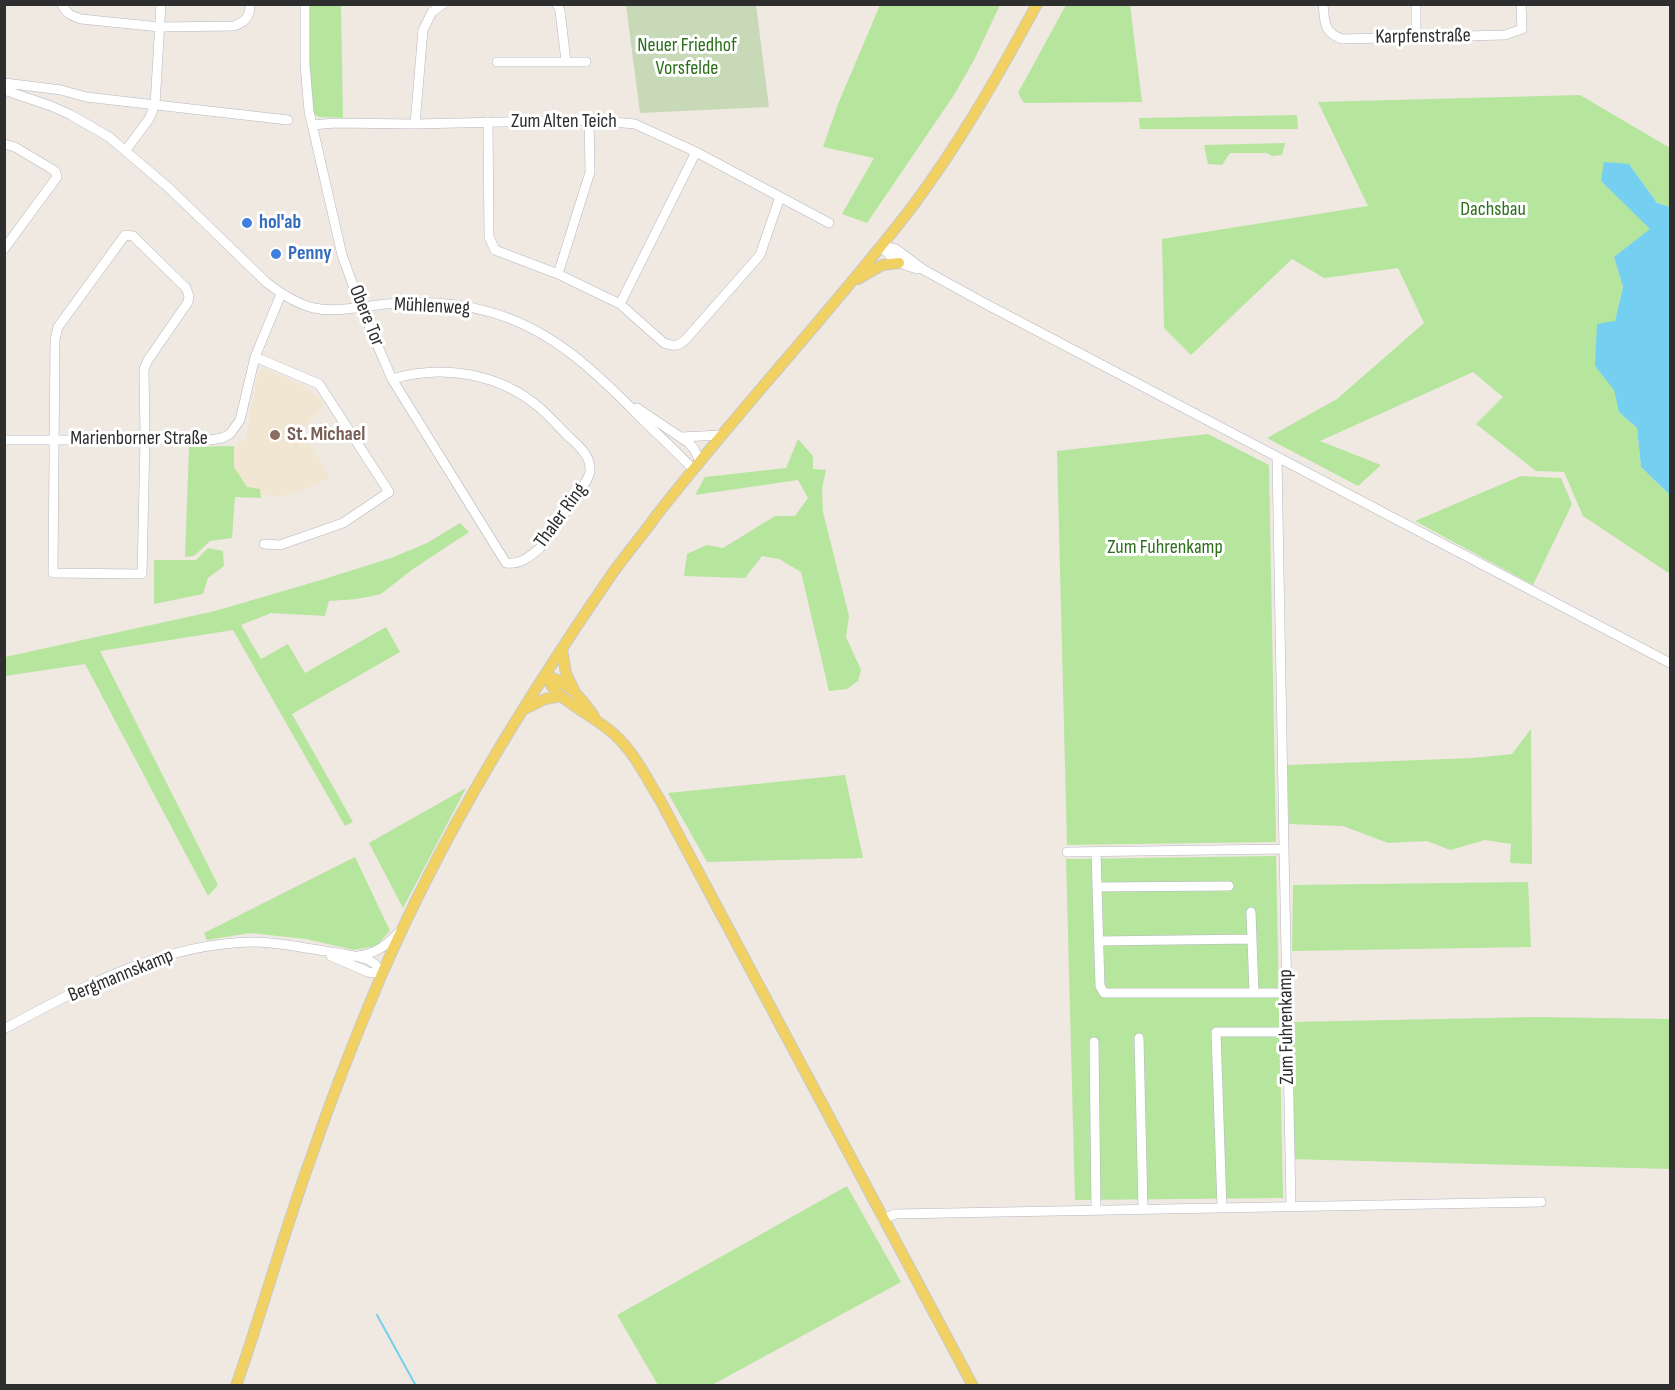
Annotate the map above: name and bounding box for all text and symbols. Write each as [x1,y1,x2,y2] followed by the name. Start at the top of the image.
[1375,24,1471,50] street label: Karpfenstraße
[637,34,737,81] park label: Neuer Friedhof Vorsfelde
[511,110,617,134] street label: Zum Alten Teich
[1460,198,1526,222] park label: Dachsbau
[259,211,301,235] place label: hol'ab
[240,216,254,230] marker: hol'ab
[288,242,332,266] place label: Penny
[269,247,283,261] marker: Penny
[343,282,389,350] street label: Obere Tor
[393,293,471,321] street label: Mühlenweg
[287,423,365,447] place label: St. Michael
[70,427,208,451] street label: Marienborner Straße
[268,428,282,442] marker: St. Michael
[529,479,593,553] street label: Thaler Ring
[1107,536,1223,560] park label: Zum Fuhrenkamp
[65,944,177,1008] street label: Bergmannskamp
[1274,969,1300,1085] street label: Zum Fuhrenkamp

